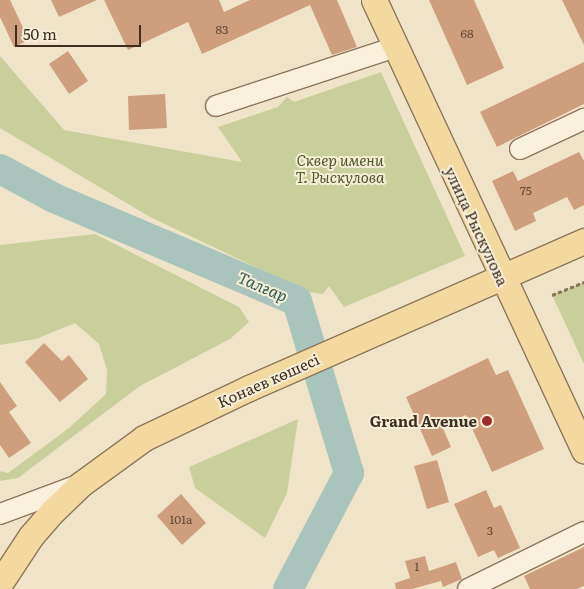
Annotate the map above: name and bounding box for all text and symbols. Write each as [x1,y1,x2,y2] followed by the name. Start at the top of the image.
[18,15,144,47] scale bar
[23,22,57,45] text: 50 m
[215,23,229,37] house number: 83
[460,27,474,41] house number: 68
[295,150,385,185] park label: Сквер имени Т. Рыскулова
[442,164,512,288] street label: улица Рыскулова
[520,184,532,198] house number: 75
[235,267,291,305] water label: Талғар
[214,349,322,411] street label: Қонаев көшесі
[370,412,477,430] place label: Grand Avenue
[481,415,493,427] marker: Grand Avenue
[169,513,193,527] house number: 101а
[487,524,493,538] house number: 3
[415,560,419,574] house number: 1

